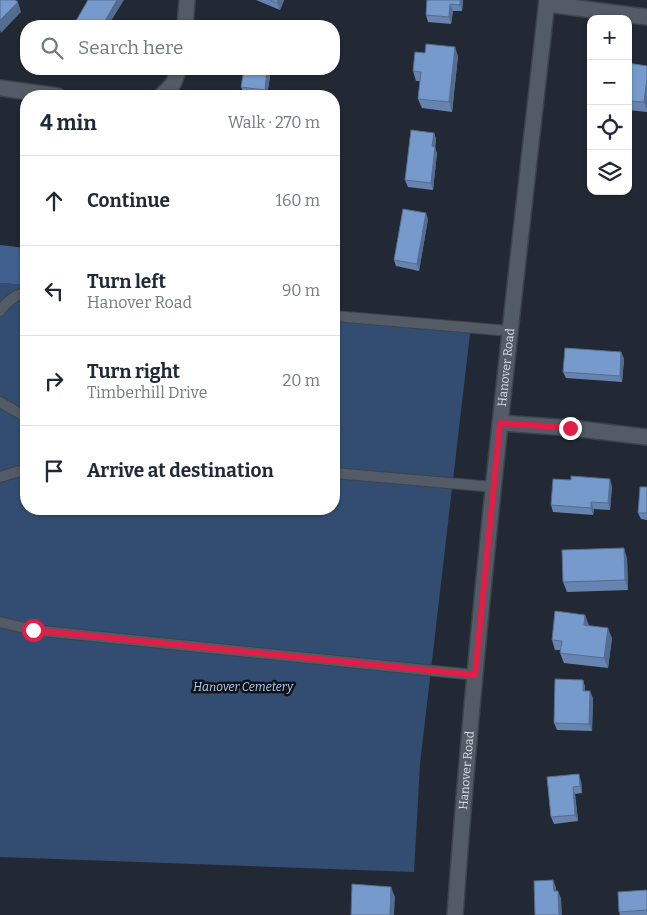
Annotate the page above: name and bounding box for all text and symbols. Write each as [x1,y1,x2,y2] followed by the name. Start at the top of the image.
[587,15,632,195] map controls
[587,15,632,60] button: +
[20,20,340,75] search box
[38,34,66,62] icon: search
[78,36,183,59] text: Search here
[587,60,632,105] button: −
[587,105,632,150] button: locate
[40,110,97,136] text: 4 min
[228,113,320,132] text: Walk · 270 m
[587,150,632,195] button: layers
[40,187,68,215] icon: ahead
[87,189,170,212] text: Continue
[275,191,320,210] text: 160 m
[87,270,166,293] text: Turn left
[40,277,68,305] icon: left
[282,281,320,300] text: 90 m
[87,293,192,312] text: Hanover Road
[495,327,517,407] street label: Hanover Road
[87,360,180,383] text: Turn right
[40,367,68,395] icon: right
[283,371,320,390] text: 20 m
[87,383,207,402] text: Timberhill Drive
[559,417,582,440] route end
[40,457,68,485] icon: arrive
[87,459,274,482] text: Arrive at destination
[22,619,45,642] route start
[193,680,294,694] park label: Hanover Cemetery
[456,731,477,810] street label: Hanover Road

